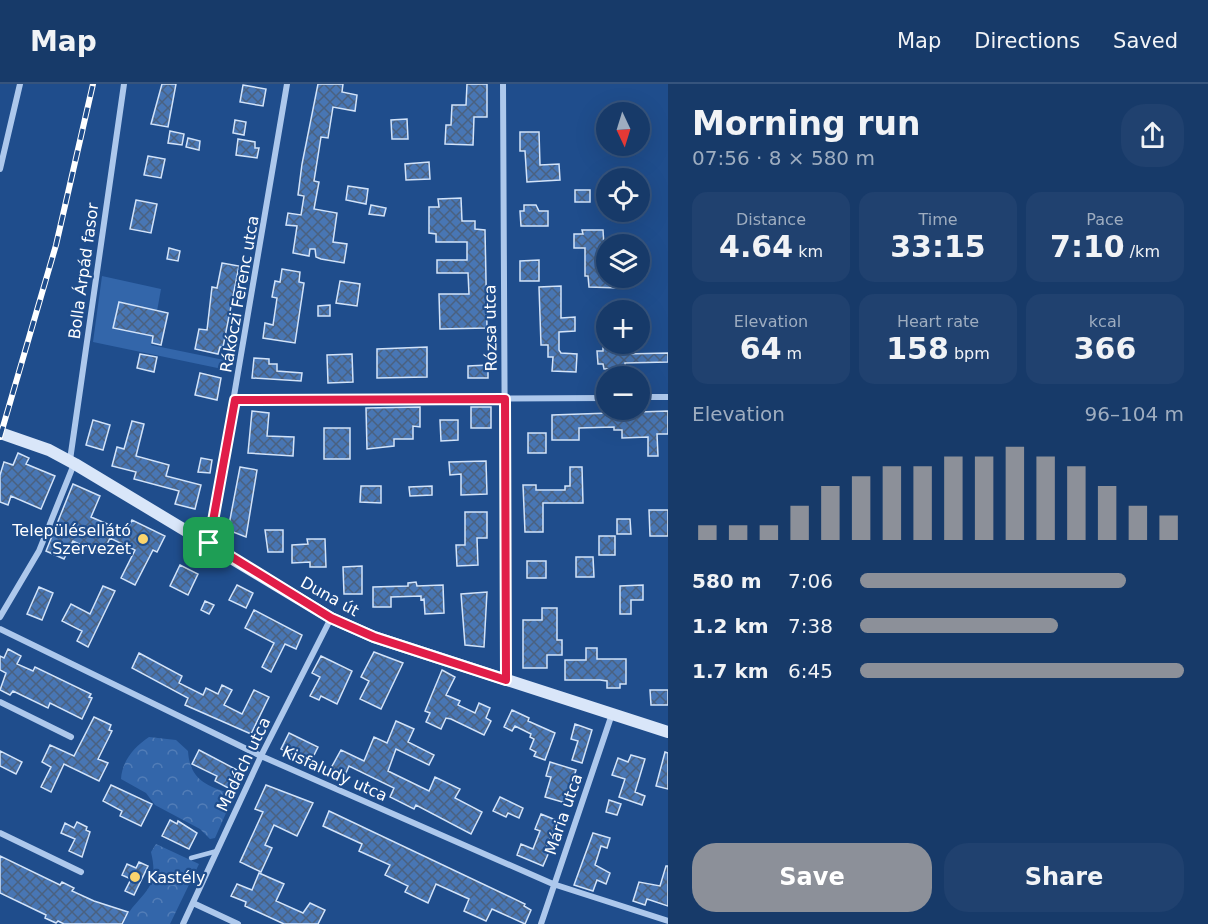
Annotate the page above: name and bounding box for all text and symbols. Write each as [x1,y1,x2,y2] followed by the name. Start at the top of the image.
[30,25,97,58] text: Map
[897,29,941,53] text: Map
[974,29,1080,53] text: Directions
[1113,29,1178,53] text: Saved
[596,102,650,156] north arrow
[596,102,650,420] map controls
[692,104,920,143] text: Morning run
[1121,104,1184,167] button: share
[692,146,875,170] text: 07:56 · 8 × 580 m
[596,168,650,222] button: locate
[65,201,103,340] street label: Bolla Árpád fasor
[736,210,806,229] text: Distance
[918,210,958,229] text: Time
[1086,210,1124,229] text: Pace
[216,214,263,374] street label: Rákóczi Ferenc utca
[719,229,793,264] text: 4.64
[890,229,986,264] text: 33:15
[1050,229,1125,264] text: 7:10
[596,234,650,288] button: layers
[793,242,823,261] text: km
[1125,242,1160,261] text: /km
[480,284,501,372] street label: Rózsa utca
[596,300,650,354] button: +
[734,312,808,331] text: Elevation
[897,312,979,331] text: Heart rate
[1089,312,1121,331] text: kcal
[740,331,782,366] text: 64
[886,331,949,366] text: 158
[1074,331,1136,366] text: 366
[782,344,802,363] text: m
[949,344,990,363] text: bpm
[596,366,650,420] button: −
[692,402,785,426] text: Elevation
[1085,402,1184,426] text: 96–104 m
[183,517,234,568] pin
[11,521,131,558] place label: Településellátó Szervezet
[192,526,225,559] icon: arrive
[136,532,150,546] marker: Településellátó Szervezet
[692,569,762,593] text: 580 m
[788,569,833,593] text: 7:06
[297,573,362,620] street label: Duna út
[692,614,769,638] text: 1.2 km
[788,614,833,638] text: 7:38
[692,659,769,683] text: 1.7 km
[788,659,833,683] text: 6:45
[212,714,274,814] street label: Madách utca
[279,742,390,805] street label: Kisfaludy utca
[541,771,586,857] street label: Mária utca
[692,843,932,912] button: Save
[944,843,1184,912] button: Share
[147,868,205,887] place label: Kastély
[128,870,142,884] marker: Kastély

